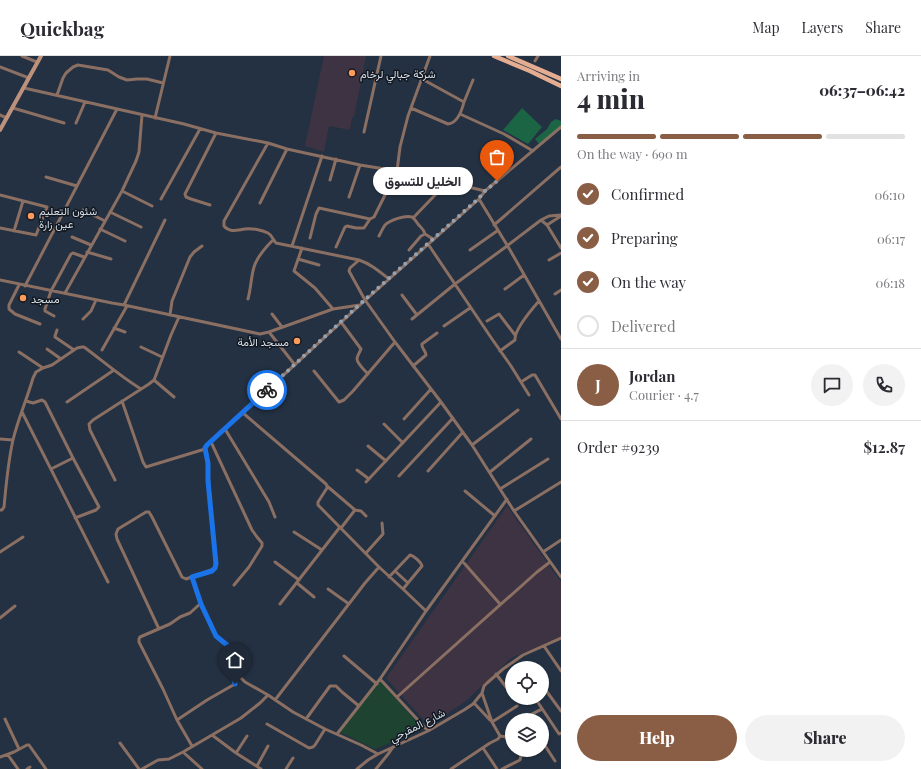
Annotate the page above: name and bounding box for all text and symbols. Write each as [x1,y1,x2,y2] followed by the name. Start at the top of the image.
[20,15,104,41] text: Quickbag
[752,18,780,37] text: Map
[802,18,843,37] text: Layers
[865,18,901,37] text: Share
[360,66,436,84] place label: شركة جبالي لرخام
[577,67,640,84] text: Arriving in
[347,68,357,78] marker: شركة جبالي لرخام
[819,80,905,100] text: 06:37–06:42
[577,81,645,116] text: 4 min
[480,140,514,181] pin
[577,145,688,162] text: On the way · 690 m
[486,146,508,168] icon: bag
[373,167,473,195] callout: الخليل للتسوق
[385,172,461,189] text: الخليل للتسوق
[577,183,599,205] icon: check
[611,184,684,204] text: Confirmed
[874,186,905,203] text: 06:10
[39,203,97,231] place label: شئون التعليم عين زارة
[26,211,36,221] marker: شئون التعليم عين زارة
[577,227,599,249] icon: check
[611,228,678,248] text: Preparing
[877,230,905,247] text: 06:17
[577,271,599,293] icon: check
[611,272,686,292] text: On the way
[875,274,905,291] text: 06:18
[31,291,60,306] place label: مسجد
[18,293,28,303] marker: مسجد
[611,316,676,336] text: Delivered
[237,334,289,349] place label: مسجد الأمة
[292,336,302,346] marker: مسجد الأمة
[811,364,853,406] button: chat
[863,364,905,406] button: phone
[629,366,675,386] text: Jordan
[247,370,287,410] courier
[595,375,601,395] text: J
[256,379,278,401] icon: bike
[629,386,699,403] text: Courier · 4.7
[577,437,660,457] text: Order #9239
[864,437,905,457] text: $12.87
[218,643,252,684] pin
[224,649,246,671] icon: home
[505,661,549,757] map controls
[505,661,549,705] button: locate
[387,704,449,748] street label: شارع المقرحي
[505,713,549,757] button: layers
[577,715,737,761] button: Help
[745,715,905,761] button: Share

